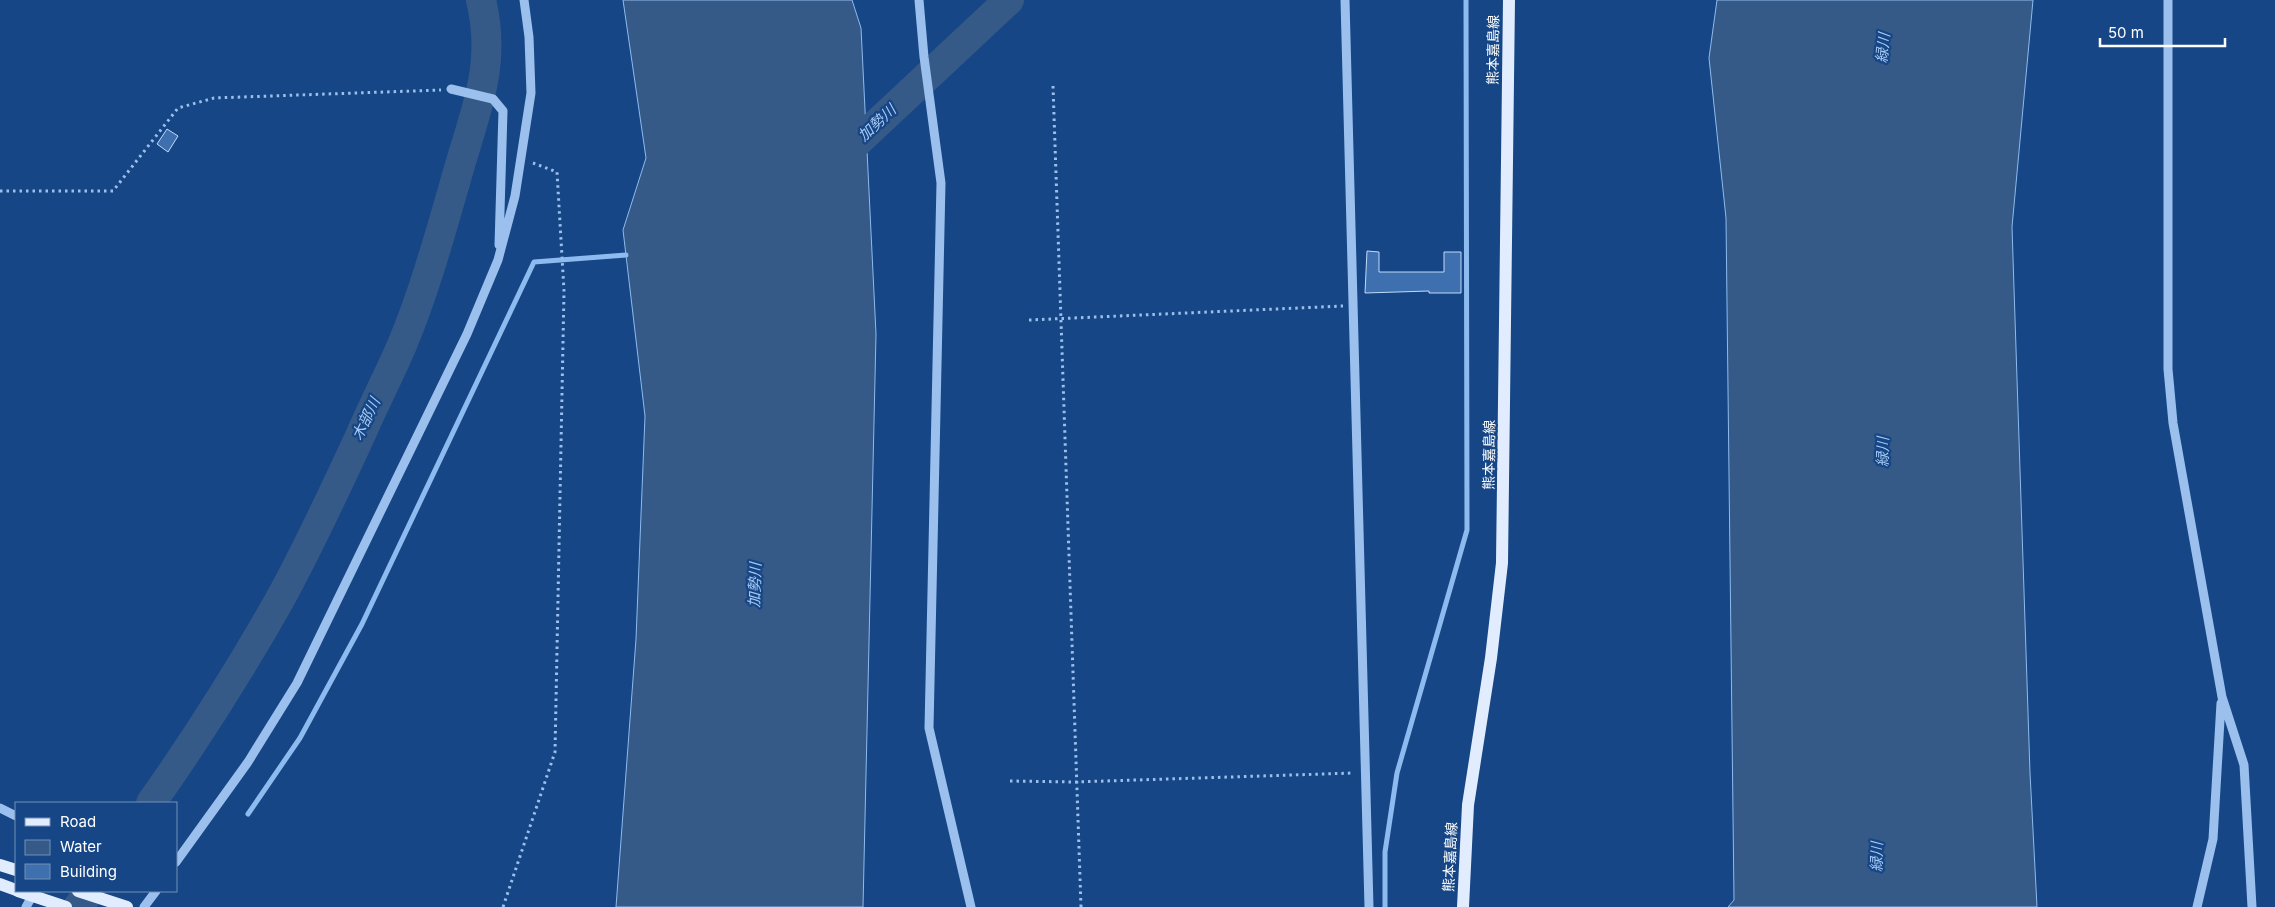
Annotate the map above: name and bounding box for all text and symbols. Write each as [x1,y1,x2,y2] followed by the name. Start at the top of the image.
[1483,15,1502,85] street label: 熊本嘉島線
[2100,15,2225,47] scale bar
[2108,23,2144,42] text: 50 m
[1871,30,1894,64] water label: 緑川
[854,99,901,145] water label: 加勢川
[347,393,385,443] water label: 木部川
[1479,420,1498,490] street label: 熊本嘉島線
[1873,435,1892,467] water label: 緑川
[744,560,765,608] water label: 加勢川
[15,802,178,892] legend
[60,812,96,831] text: Road
[1439,822,1460,892] street label: 熊本嘉島線
[60,837,102,856] text: Water
[1867,840,1886,872] water label: 緑川
[60,862,117,881] text: Building

